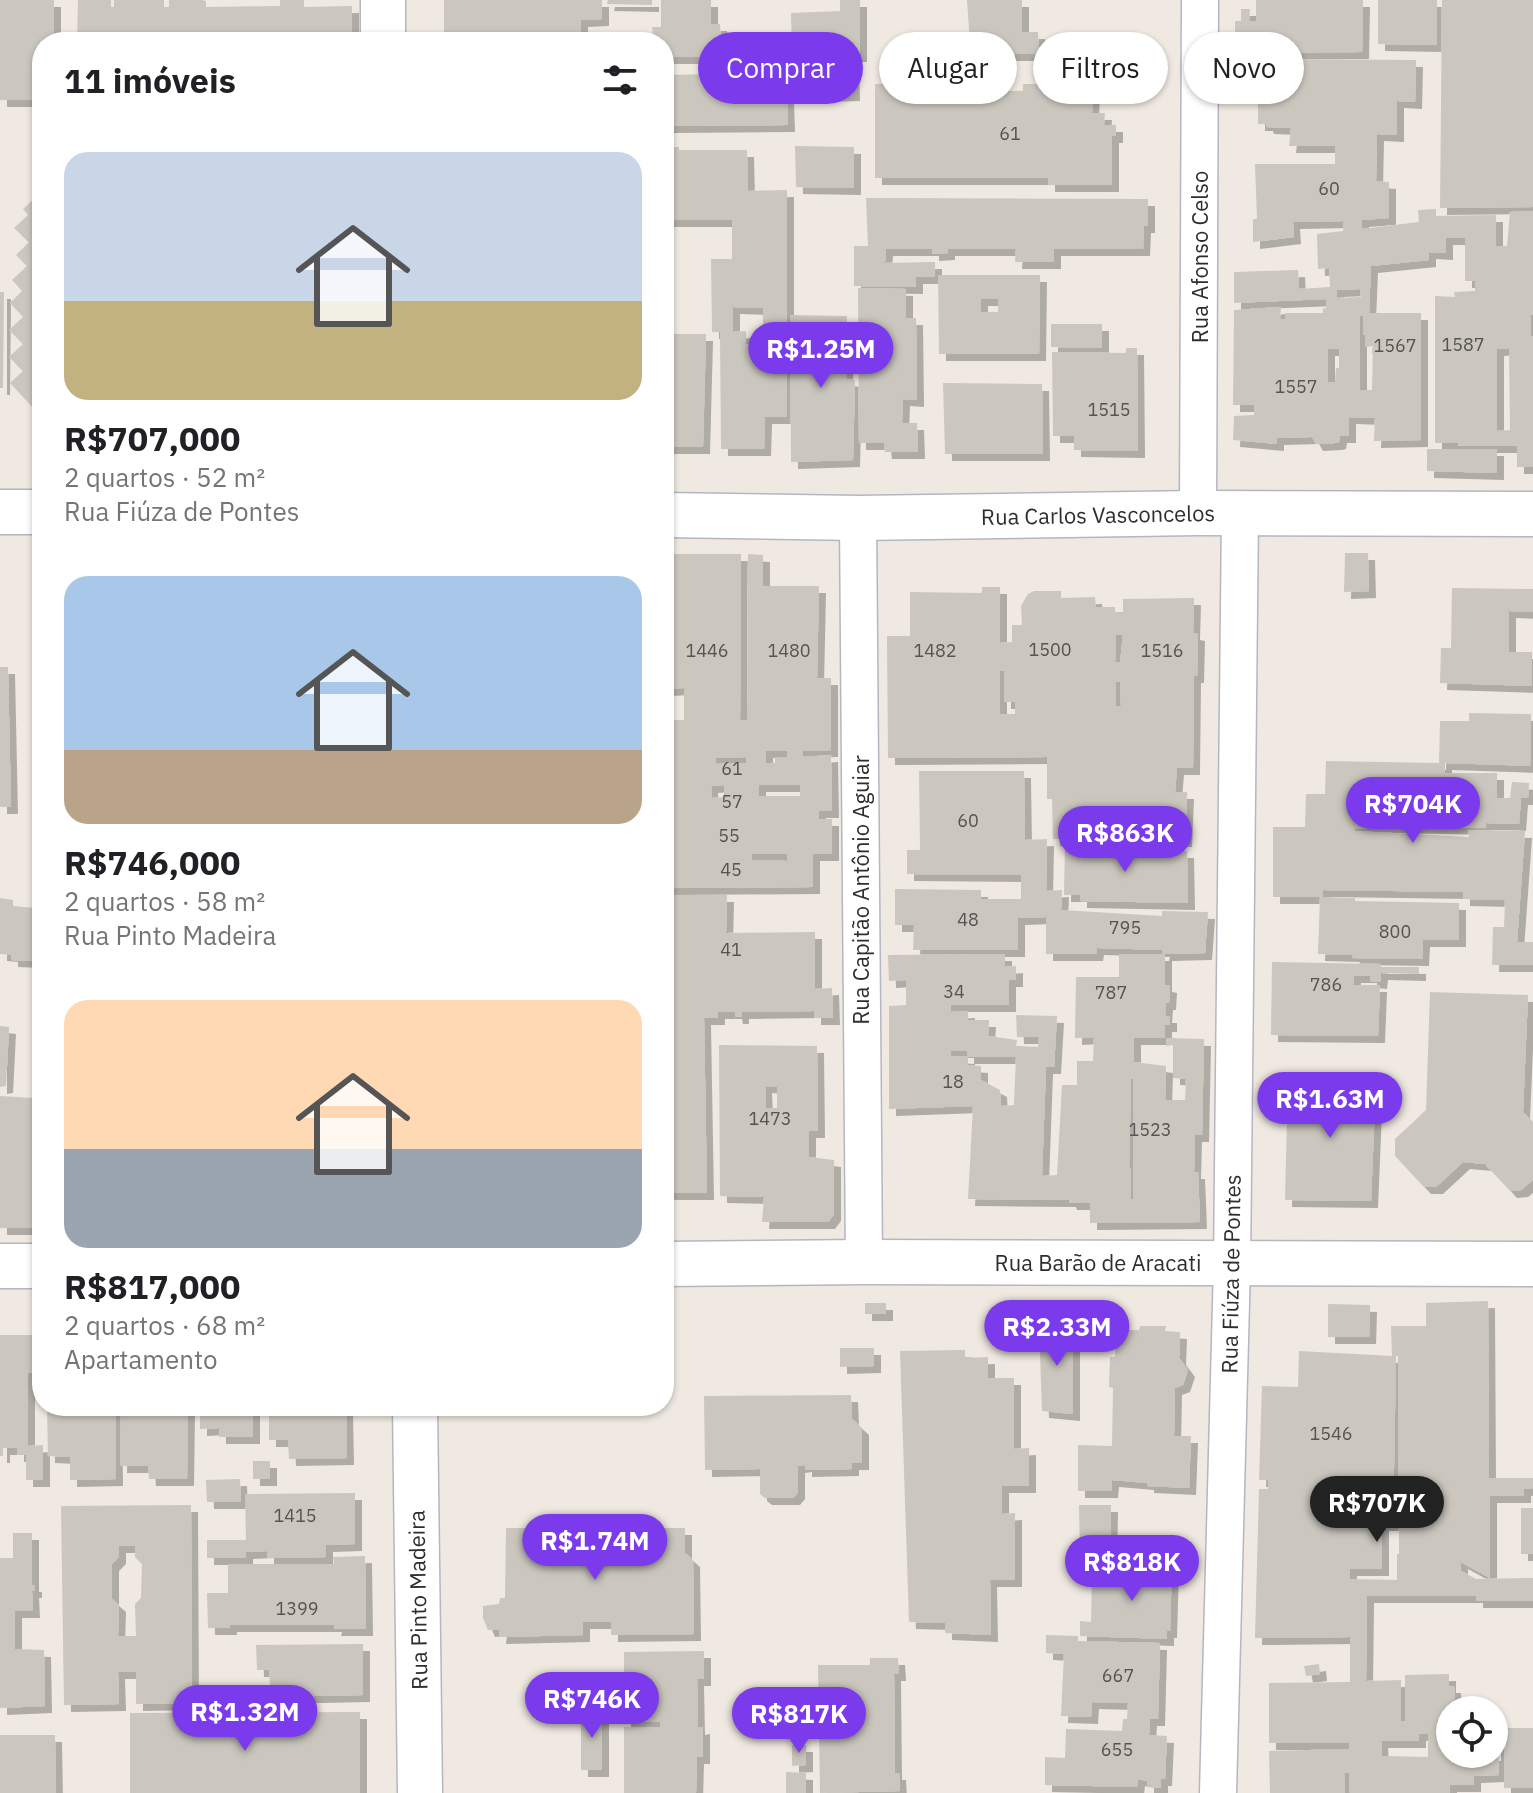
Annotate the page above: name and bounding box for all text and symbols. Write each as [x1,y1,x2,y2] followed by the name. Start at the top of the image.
[698,32,863,104] chip: Comprar
[879,32,1017,104] chip: Alugar
[1033,32,1168,104] chip: Filtros
[1184,32,1304,104] chip: Novo
[64,58,236,102] text: 11 imóveis
[598,58,642,102] icon: filters
[999,122,1021,145] house number: 61
[1185,171,1214,343] street label: Rua Afonso Celso
[1318,177,1340,200] house number: 60
[281,204,425,348] icon: home
[747,322,895,390] pin: R$1.25M
[766,331,876,365] text: R$1.25M
[1441,333,1485,356] house number: 1587
[1373,334,1417,357] house number: 1567
[1274,375,1318,398] house number: 1557
[1087,398,1131,421] house number: 1515
[64,416,240,460] text: R$707,000
[64,460,265,494] text: 2 quartos · 52 m²
[64,494,299,528] text: Rua Fiúza de Pontes
[981,498,1215,531] street label: Rua Carlos Vasconcelos
[281,628,425,772] icon: home
[1028,638,1072,661] house number: 1500
[685,639,729,662] house number: 1446
[767,639,811,662] house number: 1480
[913,639,957,662] house number: 1482
[1140,639,1184,662] house number: 1516
[846,755,875,1025] street label: Rua Capitão Antônio Aguiar
[721,757,743,780] house number: 61
[1348,777,1478,845] pin: R$704K
[1364,786,1462,820] text: R$704K
[721,790,743,813] house number: 57
[1060,806,1190,874] pin: R$863K
[957,809,979,832] house number: 60
[1076,815,1174,849] text: R$863K
[718,824,740,847] house number: 55
[64,840,240,884] text: R$746,000
[720,858,742,881] house number: 45
[64,884,265,918] text: 2 quartos · 58 m²
[957,908,979,931] house number: 48
[1109,916,1141,939] house number: 795
[64,918,276,952] text: Rua Pinto Madeira
[1379,920,1411,943] house number: 800
[720,938,742,961] house number: 41
[1310,973,1342,996] house number: 786
[943,980,965,1003] house number: 34
[1095,981,1127,1004] house number: 787
[281,1052,425,1196] icon: home
[942,1070,964,1093] house number: 18
[1256,1072,1404,1140] pin: R$1.63M
[1275,1081,1385,1115] text: R$1.63M
[748,1107,792,1130] house number: 1473
[1128,1118,1172,1141] house number: 1523
[1214,1174,1247,1374] street label: Rua Fiúza de Pontes
[995,1248,1201,1277] street label: Rua Barão de Aracati
[64,1264,240,1308] text: R$817,000
[983,1300,1131,1368] pin: R$2.33M
[64,1308,265,1342] text: 2 quartos · 68 m²
[1002,1309,1112,1343] text: R$2.33M
[64,1342,218,1376] text: Apartamento
[1309,1422,1353,1445] house number: 1546
[1312,1476,1442,1544] pin: R$707K
[1328,1485,1426,1519] text: R$707K
[273,1504,317,1527] house number: 1415
[401,1510,434,1690] street label: Rua Pinto Madeira
[521,1514,669,1582] pin: R$1.74M
[540,1523,650,1557] text: R$1.74M
[1067,1535,1197,1603] pin: R$818K
[1083,1544,1181,1578] text: R$818K
[275,1597,319,1620] house number: 1399
[1102,1664,1134,1687] house number: 667
[527,1672,657,1740] pin: R$746K
[543,1681,641,1715] text: R$746K
[171,1685,319,1753] pin: R$1.32M
[734,1687,864,1755] pin: R$817K
[190,1694,300,1728] text: R$1.32M
[750,1696,848,1730] text: R$817K
[1436,1696,1508,1768] map controls
[1436,1696,1508,1768] button: locate
[1101,1738,1133,1761] house number: 655

